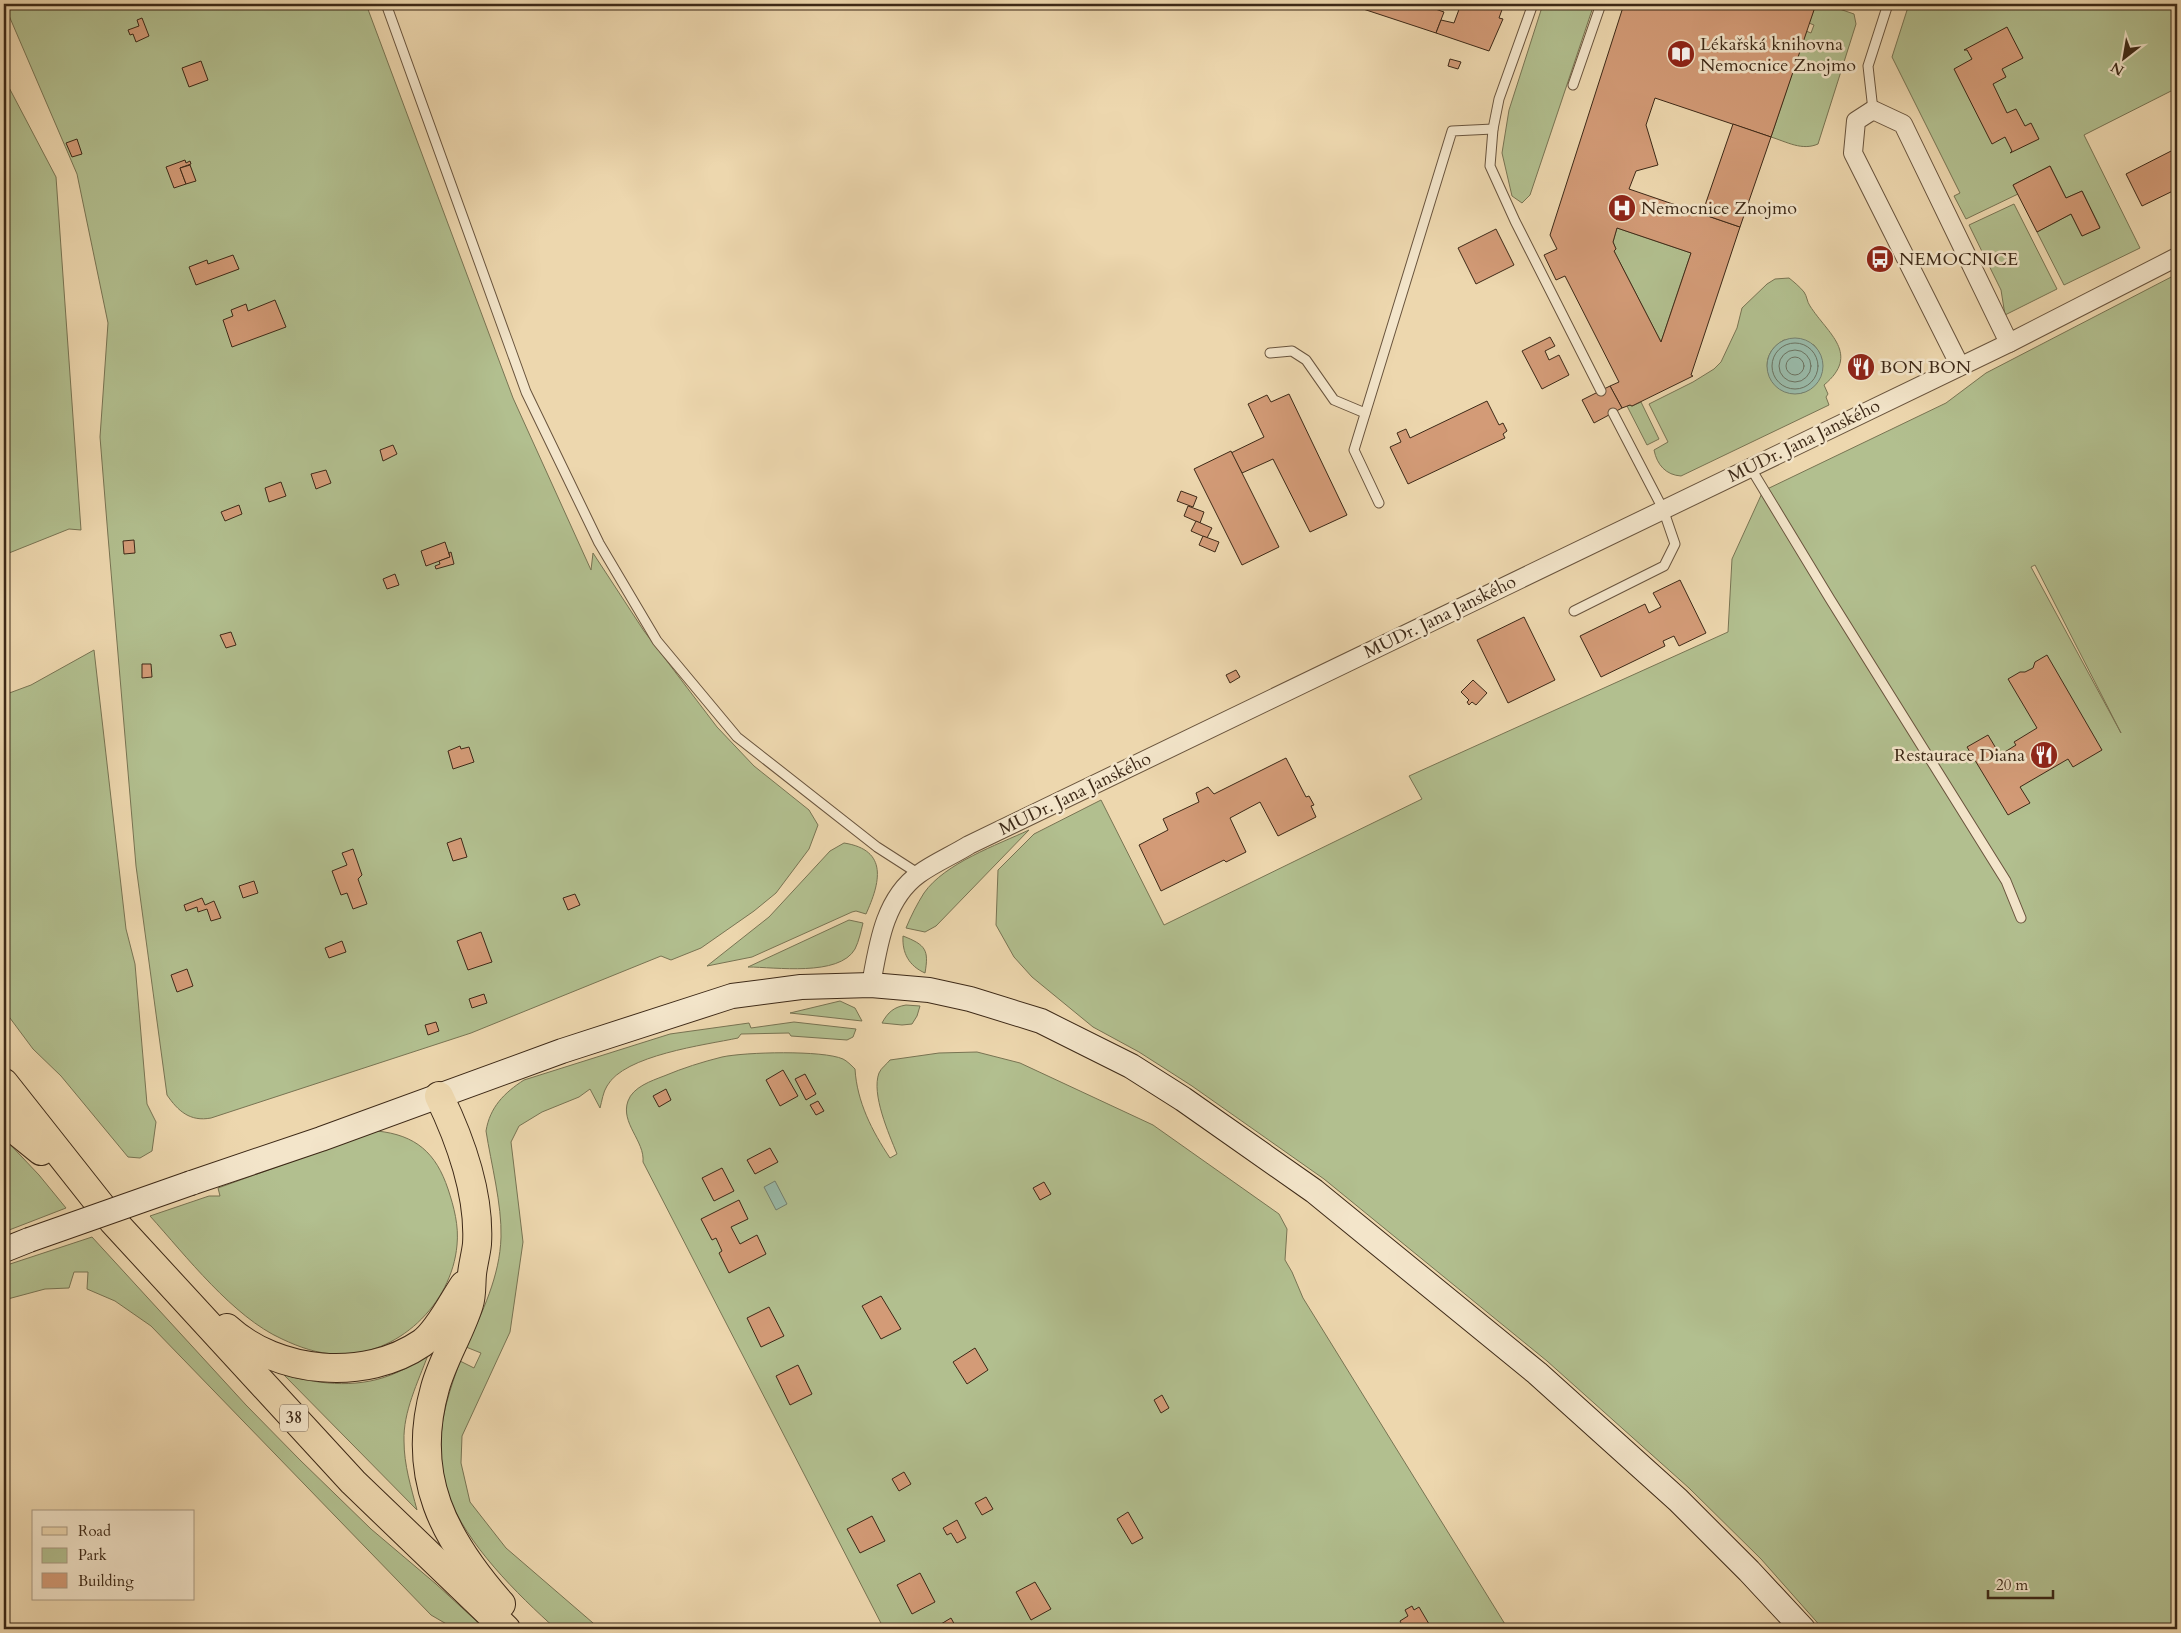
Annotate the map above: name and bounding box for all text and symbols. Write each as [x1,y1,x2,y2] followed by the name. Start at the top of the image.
[1700,32,1856,78] place label: Lékařská knihovna Nemocnice Znojmo
[2098,32,2148,82] north arrow
[1666,39,1696,69] library icon: Lékařská knihovna Nemocnice Znojmo
[2107,57,2128,80] text: N
[1607,193,1637,223] hospital icon: Nemocnice Znojmo
[1641,196,1797,221] place label: Nemocnice Znojmo
[1865,244,1895,274] bus stop icon: NEMOCNICE
[1899,247,2018,272] place label: NEMOCNICE
[1846,352,1876,382] restaurant icon: BON BON
[1880,355,1972,380] place label: BON BON
[1724,393,1885,489] street label: MUDr. Jana Janského
[1360,569,1521,665] street label: MUDr. Jana Janského
[2029,740,2059,770] restaurant icon: Restaurace Diana
[1894,743,2025,768] place label: Restaurace Diana
[995,746,1156,842] street label: MUDr. Jana Janského
[280,1405,308,1432] road number: 38
[32,1510,195,1600] legend
[78,1521,111,1541] text: Road
[78,1545,107,1565] text: Park
[1988,1568,2054,1600] scale bar
[78,1571,134,1591] text: Building
[1996,1575,2028,1595] text: 20 m

